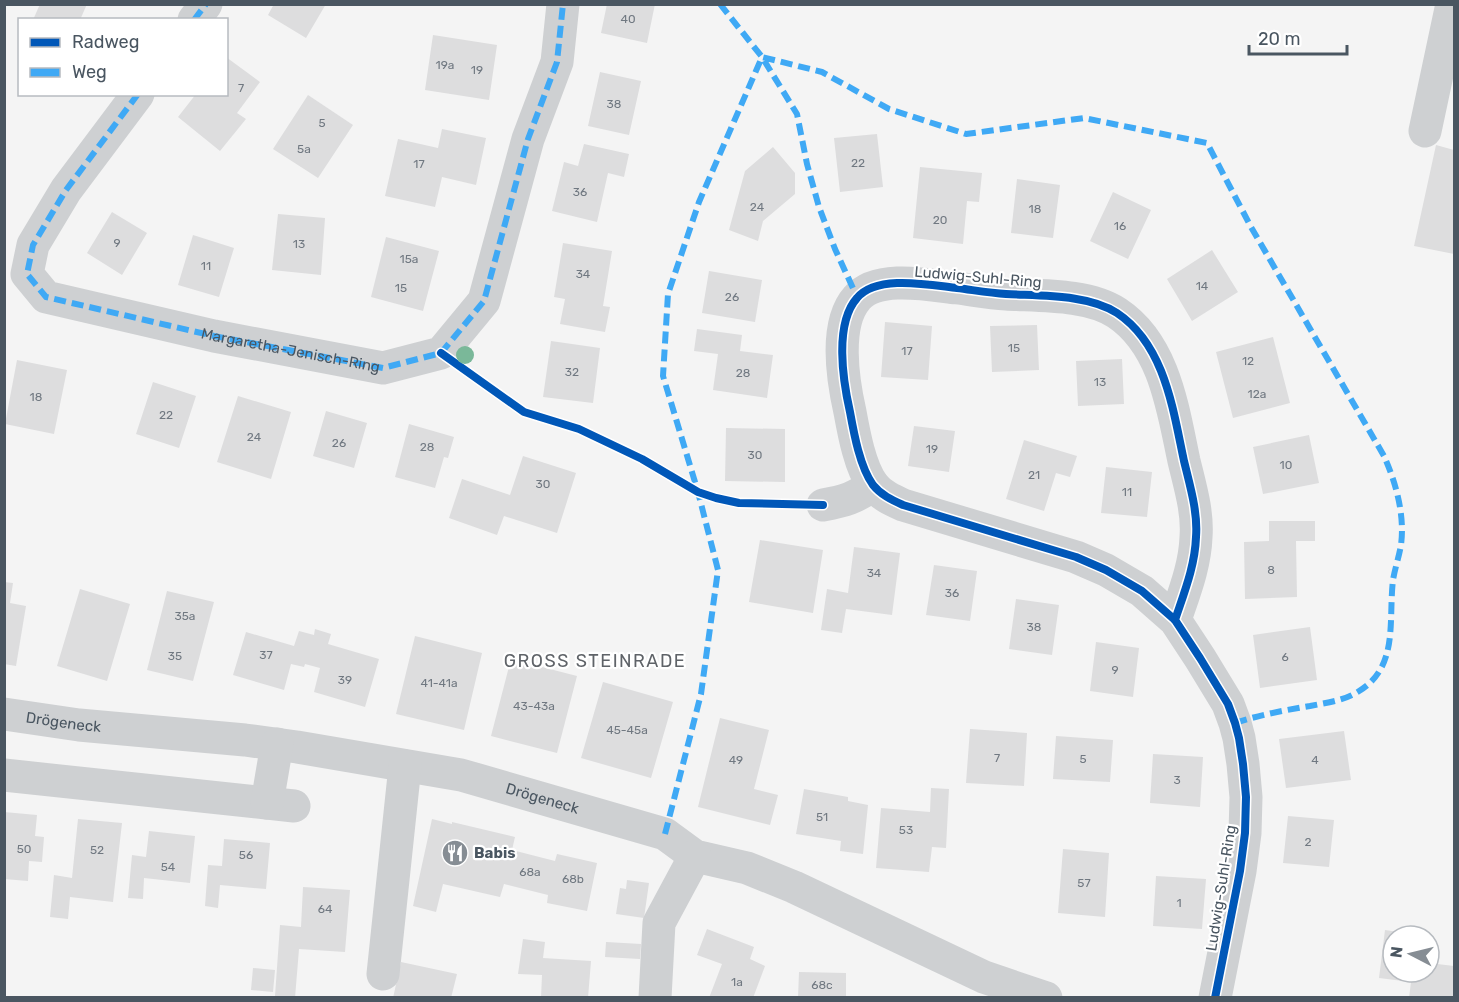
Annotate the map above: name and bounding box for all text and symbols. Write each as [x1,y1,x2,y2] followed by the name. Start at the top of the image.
[620,12,636,26] house number: 40
[18,18,228,96] legend
[1249,18,1346,56] scale bar
[1258,28,1300,50] text: 20 m
[72,31,139,53] text: Radweg
[436,58,454,72] house number: 19a
[72,61,107,83] text: Weg
[471,63,483,77] house number: 19
[238,81,244,95] house number: 7
[607,97,621,111] house number: 38
[318,116,326,130] house number: 5
[297,142,311,156] house number: 5a
[851,156,865,170] house number: 22
[413,157,425,171] house number: 17
[573,185,587,199] house number: 36
[750,200,765,214] house number: 24
[1029,202,1041,216] house number: 18
[933,213,947,227] house number: 20
[1114,219,1126,233] house number: 16
[113,236,121,250] house number: 9
[293,237,305,251] house number: 13
[400,252,418,266] house number: 15a
[201,259,211,273] house number: 11
[914,262,1042,292] street label: Ludwig-Suhl-Ring
[576,267,591,281] house number: 34
[1196,279,1209,293] house number: 14
[395,281,407,295] house number: 15
[725,290,739,304] house number: 26
[199,324,382,376] street label: Margaretha-Jenisch-Ring
[1008,341,1020,355] house number: 15
[901,344,913,358] house number: 17
[1242,354,1254,368] house number: 12
[565,365,579,379] house number: 32
[736,366,750,380] house number: 28
[1094,375,1106,389] house number: 13
[1248,387,1266,401] house number: 12a
[30,390,42,404] house number: 18
[159,408,173,422] house number: 22
[247,430,262,444] house number: 24
[332,436,346,450] house number: 26
[420,440,434,454] house number: 28
[926,442,938,456] house number: 19
[748,448,762,462] house number: 30
[1280,458,1292,472] house number: 10
[1028,468,1040,482] house number: 21
[536,477,550,491] house number: 30
[1122,485,1132,499] house number: 11
[1267,563,1275,577] house number: 8
[867,566,882,580] house number: 34
[945,586,959,600] house number: 36
[175,609,195,623] house number: 35a
[1027,620,1041,634] house number: 38
[259,648,273,662] house number: 37
[168,649,182,663] house number: 35
[504,650,686,672] district label: GROSS STEINRADE
[1281,650,1289,664] house number: 6
[1111,663,1119,677] house number: 9
[338,673,352,687] house number: 39
[420,676,458,690] house number: 41-41a
[513,699,555,713] house number: 43-43a
[25,708,102,736] street label: Drögeneck
[606,723,648,737] house number: 45-45a
[994,751,1000,765] house number: 7
[1079,752,1087,766] house number: 5
[729,753,743,767] house number: 49
[1311,753,1319,767] house number: 4
[1173,773,1181,787] house number: 3
[504,779,581,818] street label: Drögeneck
[816,810,828,824] house number: 51
[899,823,913,837] house number: 53
[1202,824,1240,952] street label: Ludwig-Suhl-Ring
[1304,835,1312,849] house number: 2
[440,838,470,868] restaurant icon: Babis
[17,842,31,856] house number: 50
[90,843,104,857] house number: 52
[474,844,515,862] place label: Babis
[239,848,253,862] house number: 56
[161,860,176,874] house number: 54
[519,865,541,879] house number: 68a
[562,872,584,886] house number: 68b
[1077,876,1091,890] house number: 57
[1176,896,1182,910] house number: 1
[318,902,333,916] house number: 64
[1381,924,1441,984] north arrow
[1386,945,1407,959] text: N
[731,975,743,989] house number: 1a
[811,978,833,992] house number: 68c

